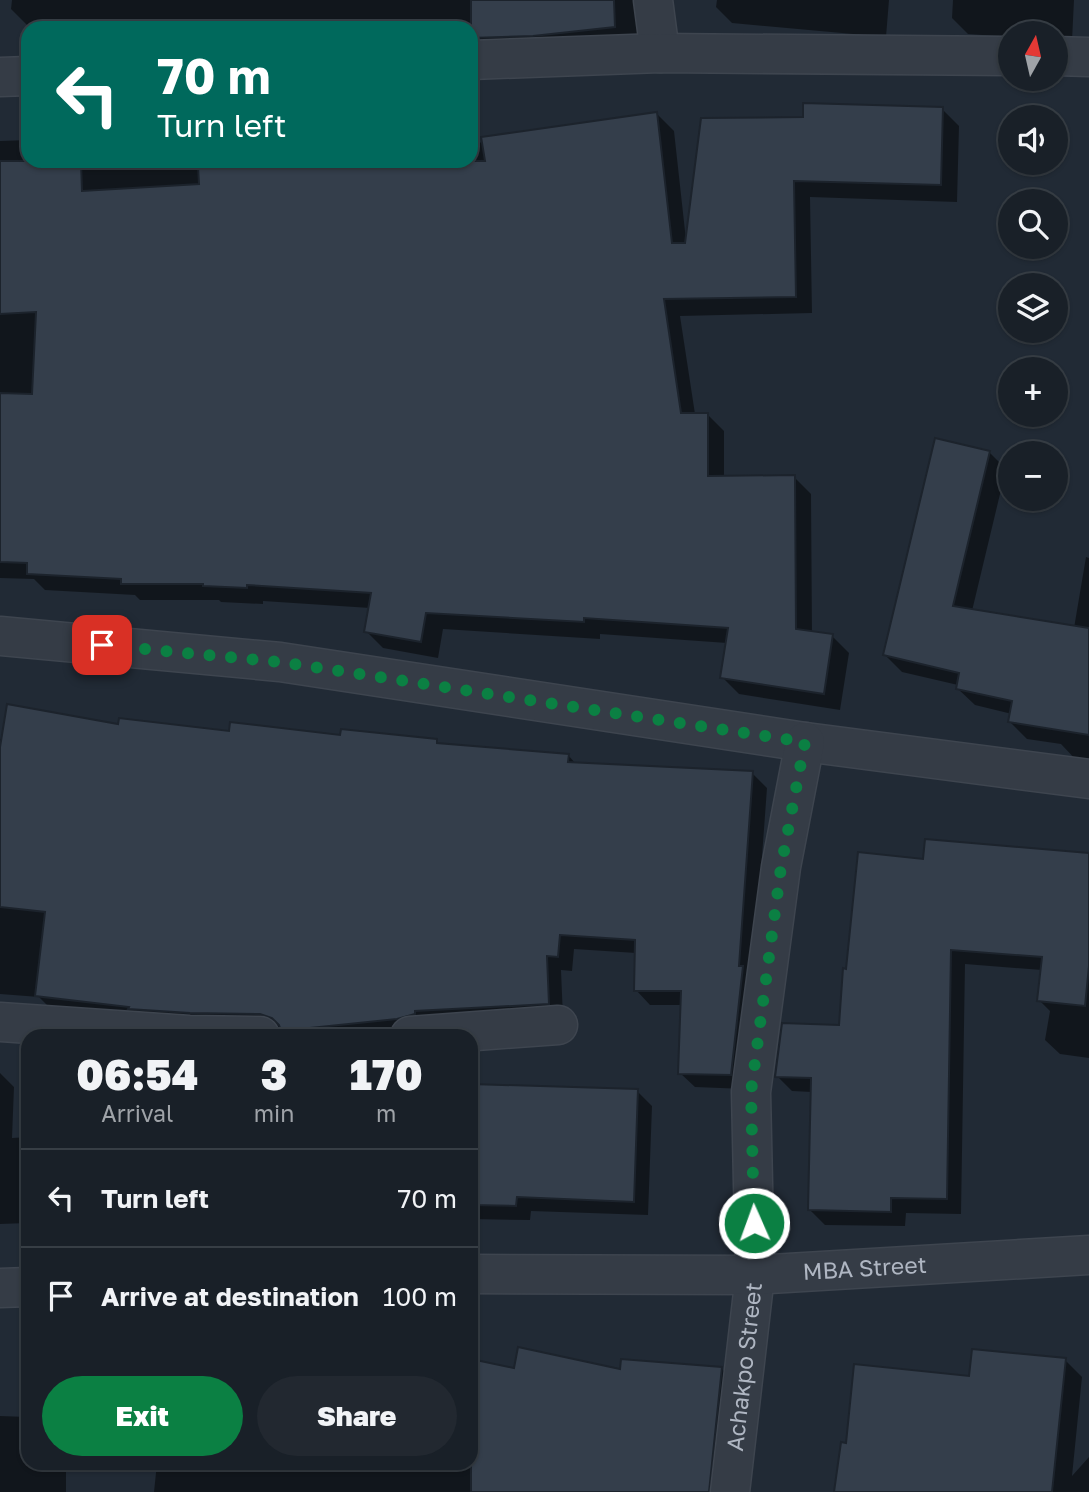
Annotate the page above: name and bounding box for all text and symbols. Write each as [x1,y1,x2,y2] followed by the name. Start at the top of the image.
[998,21,1068,91] north arrow
[998,21,1068,511] map controls
[157,46,271,105] text: 70 m
[42,49,133,140] icon: left
[998,105,1068,175] button: sound
[157,106,286,144] text: Turn left
[998,189,1068,259] button: search
[998,273,1068,343] button: layers
[998,357,1068,427] button: +
[998,441,1068,511] button: −
[72,615,132,675] pin
[83,626,121,664] icon: arrive
[76,1049,198,1099] text: 06:54
[261,1049,287,1099] text: 3
[350,1049,423,1099] text: 170
[101,1099,173,1127] text: Arrival
[254,1099,294,1127] text: min
[376,1099,396,1127] text: m
[42,1179,80,1217] icon: left
[101,1183,209,1214] text: Turn left
[398,1183,457,1214] text: 70 m
[717,1186,791,1260] position arrow
[802,1250,927,1285] street label: MBA Street
[42,1277,80,1315] icon: arrive
[101,1281,359,1312] text: Arrive at destination
[383,1281,457,1312] text: 100 m
[720,1281,767,1453] street label: Achakpo Street
[42,1376,243,1456] button: Exit
[257,1376,457,1456] button: Share

